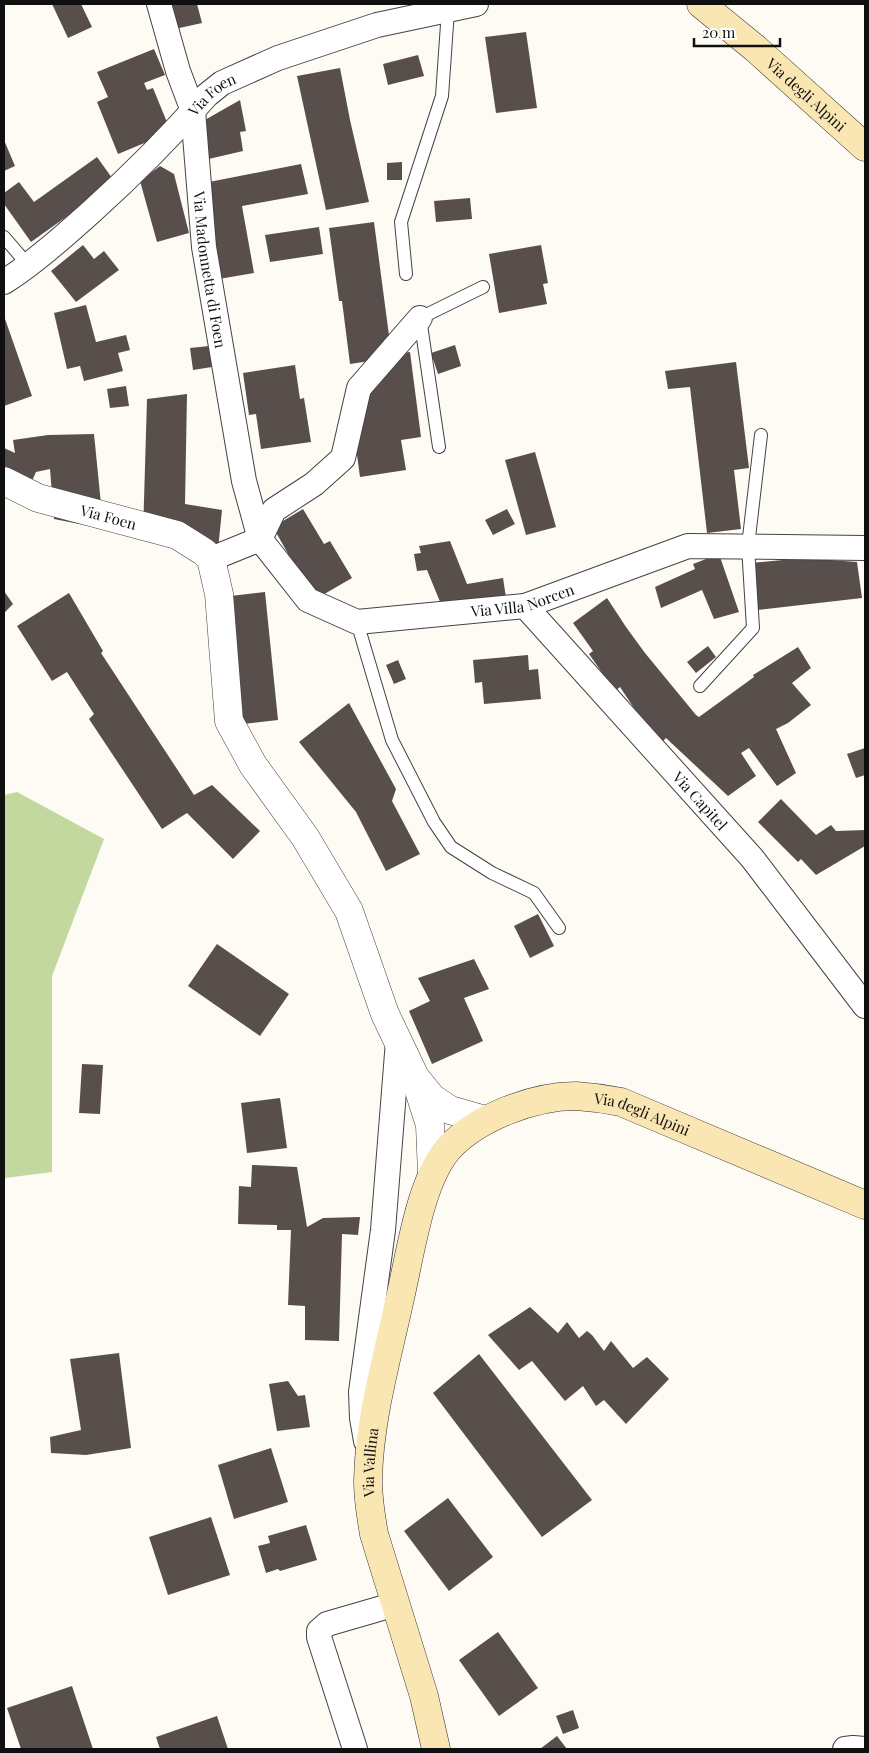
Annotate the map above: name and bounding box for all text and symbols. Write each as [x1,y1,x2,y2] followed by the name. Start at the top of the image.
[694,15,780,47] scale bar
[702,22,736,42] text: 20 m
[762,53,851,136] street label: Via degli Alpini
[183,68,239,121] street label: Via Foen
[189,189,231,350] street label: Via Madonnetta di Foen
[77,499,139,534] street label: Via Foen
[469,579,577,621] street label: Via Villa Norcen
[668,766,732,834] street label: Via Capitel
[592,1088,694,1140] street label: Via degli Alpini
[358,1426,383,1499] street label: Via Vallina

